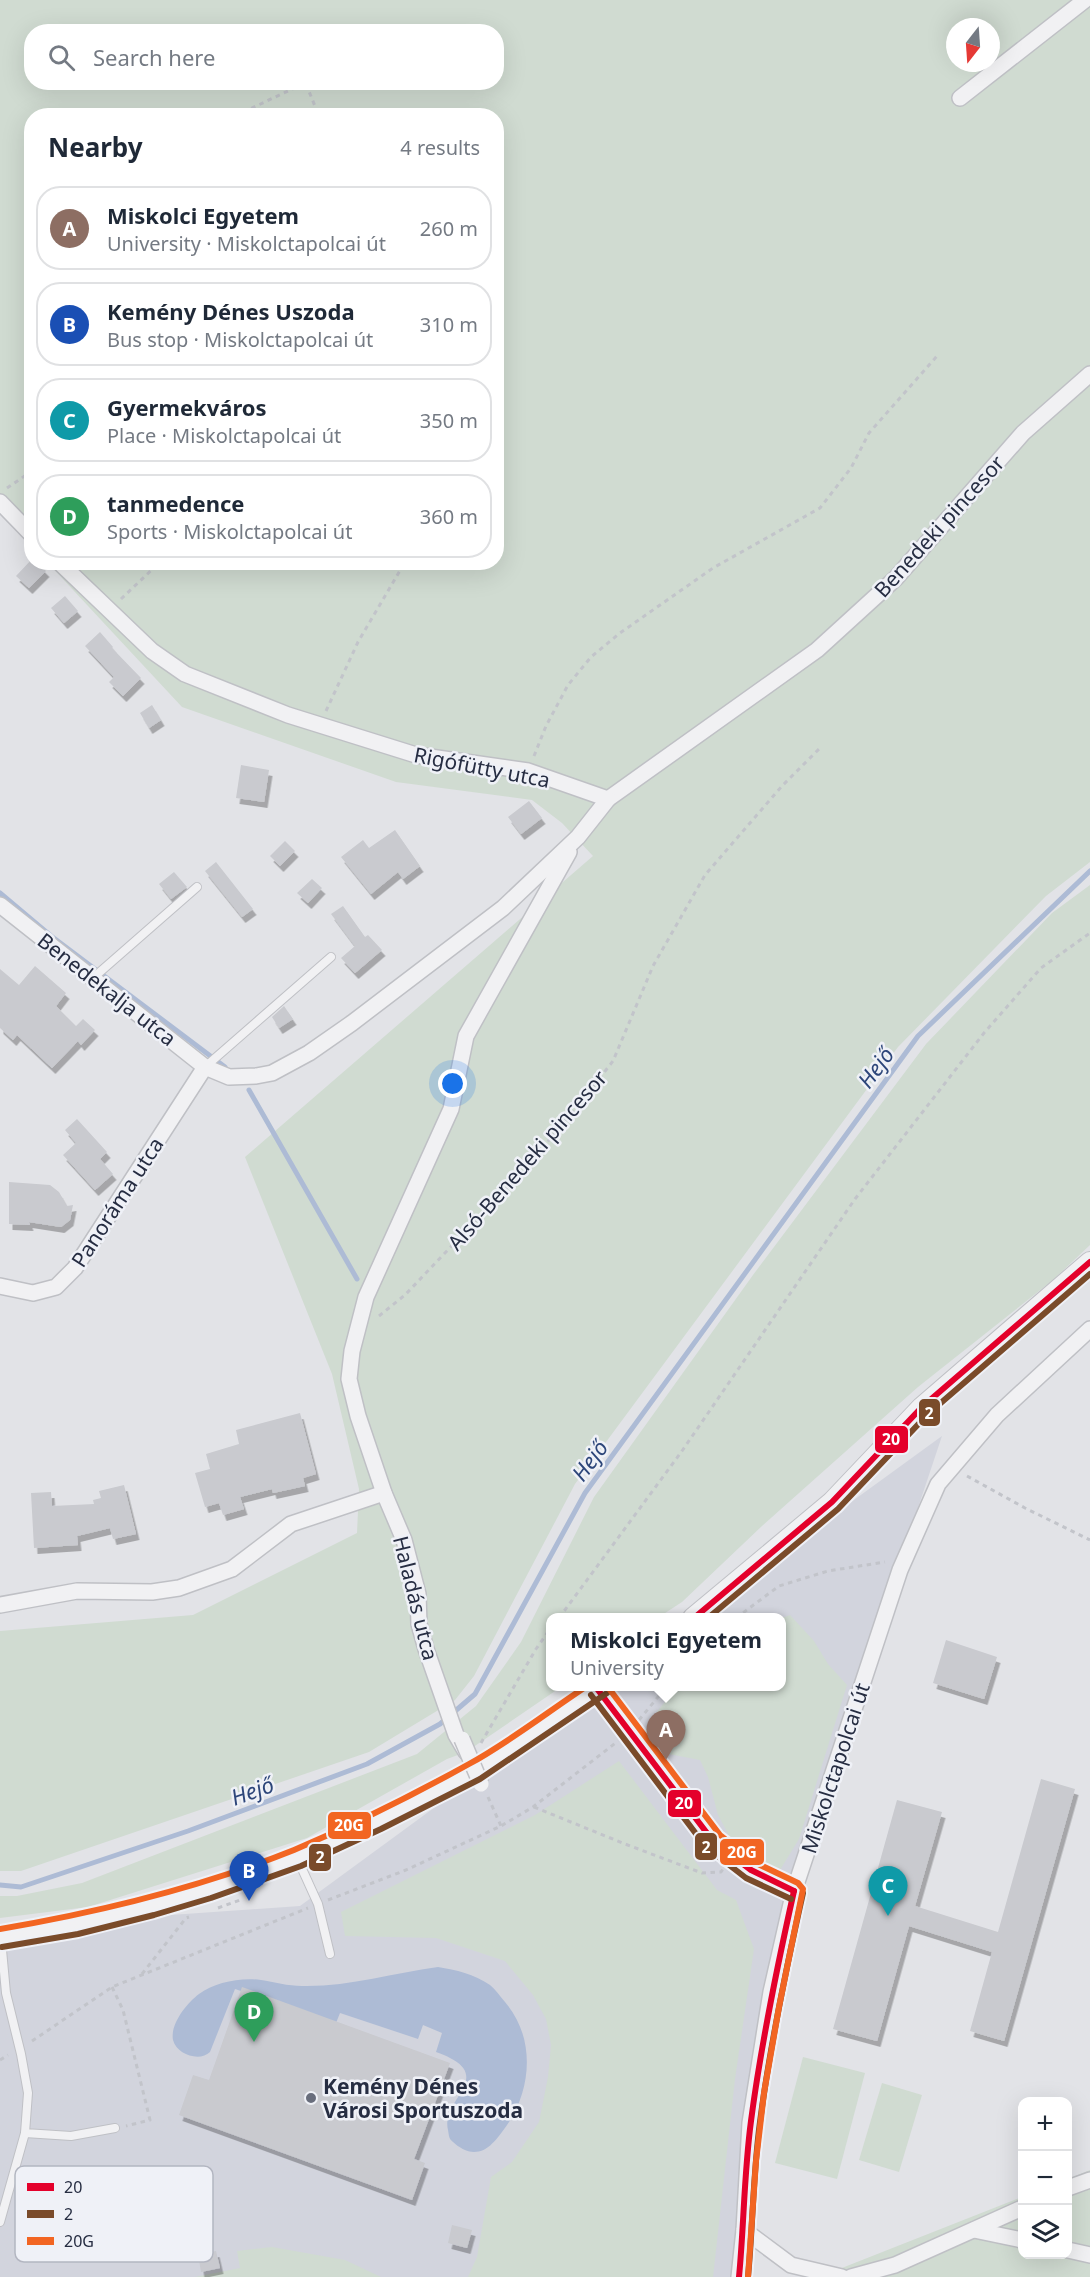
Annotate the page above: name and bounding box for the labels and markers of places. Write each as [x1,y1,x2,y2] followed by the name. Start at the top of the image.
[646,1710,686,1760] pin: A
[230,1852,268,1901] pin: B
[868,1866,908,1916] pin: C
[234,1992,274,2042] pin: D
[323,2072,523,2124] place label: Kemény Dénes Városi Sportuszoda
[304,2091,318,2105] marker: Kemény Dénes Városi Sportuszoda

